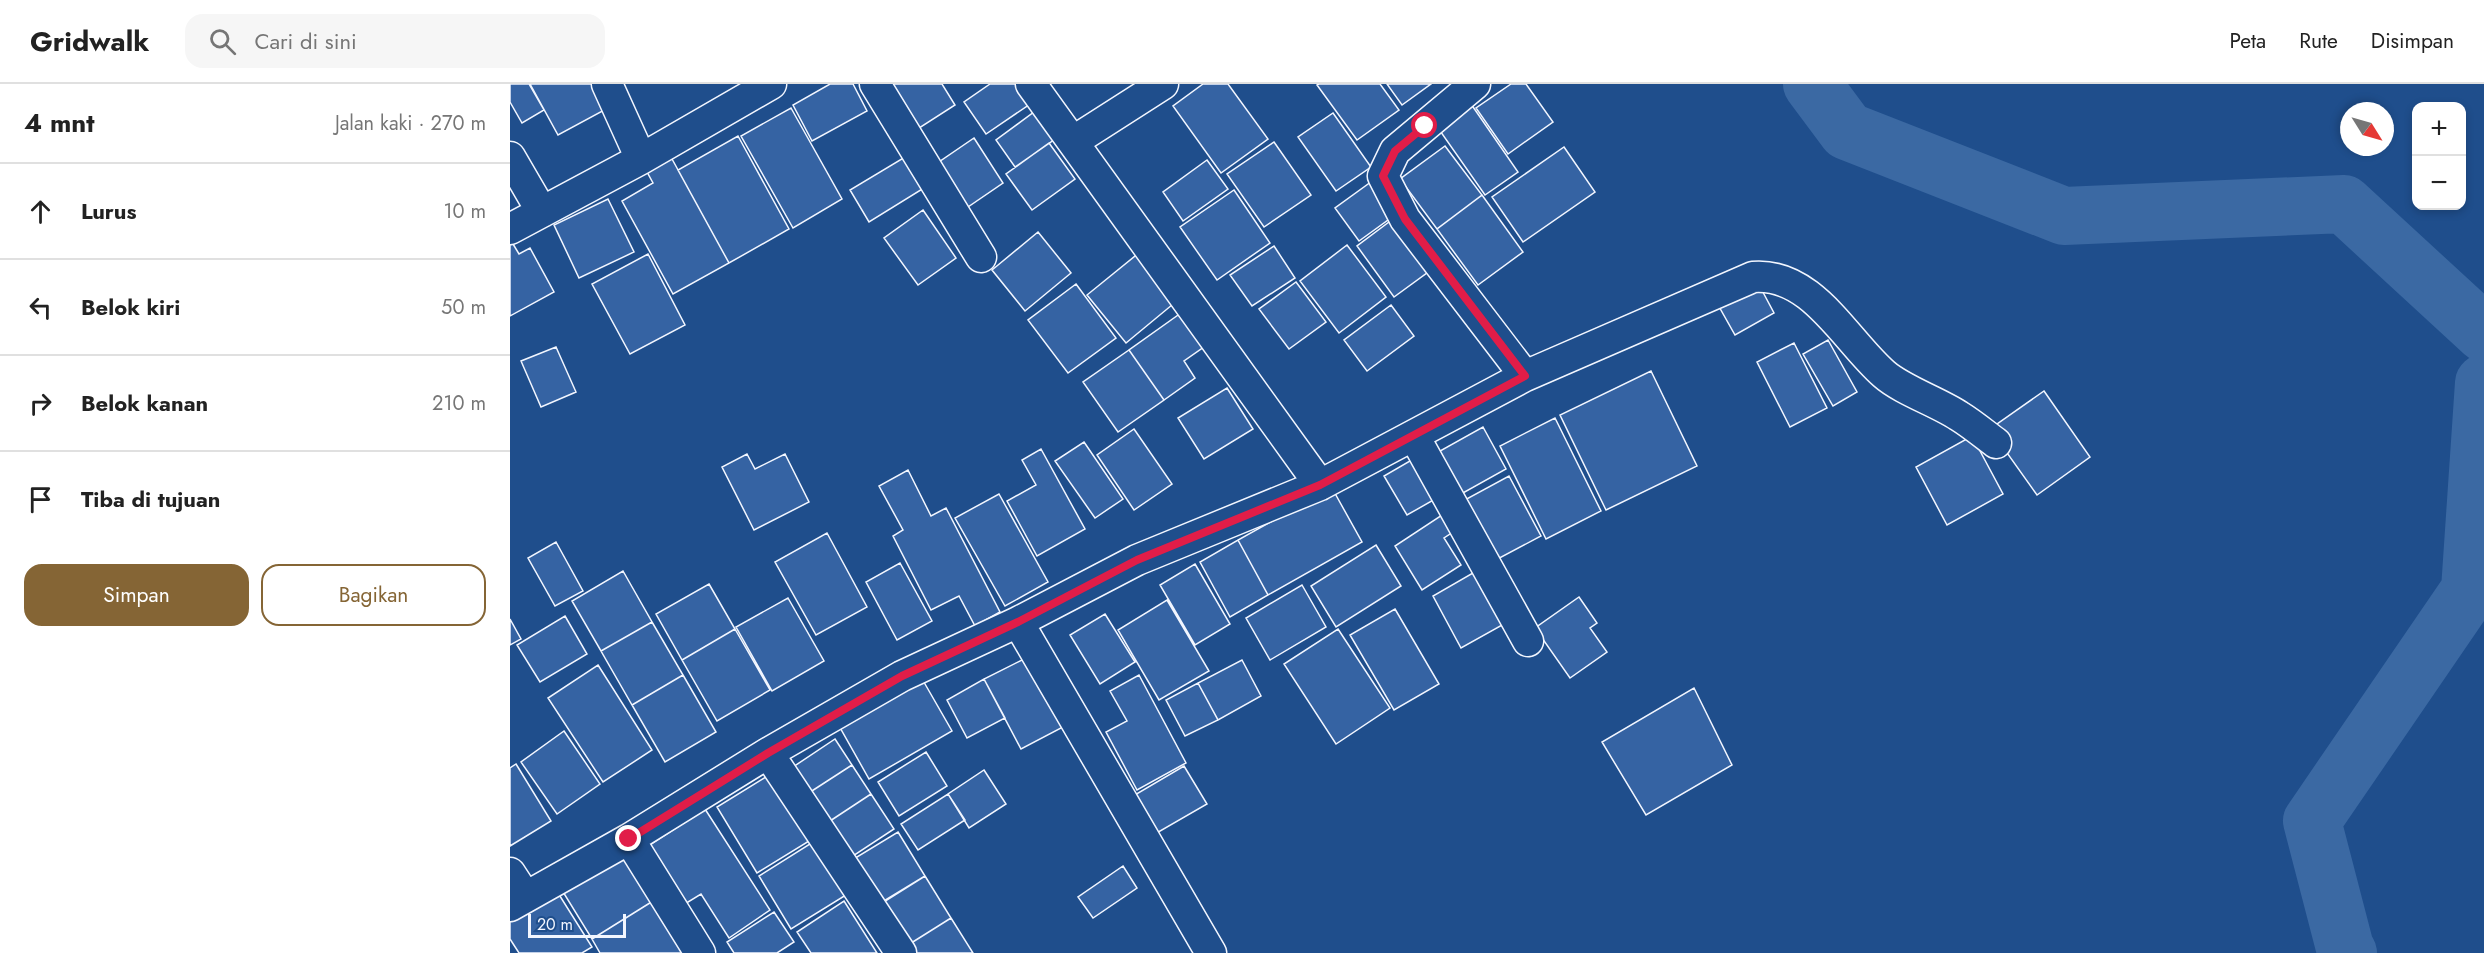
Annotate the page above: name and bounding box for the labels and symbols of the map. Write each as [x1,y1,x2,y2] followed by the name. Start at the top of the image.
[2340,102,2394,156] north arrow
[1411,112,1437,138] route start
[615,825,641,851] route end
[528,911,626,938] scale bar

